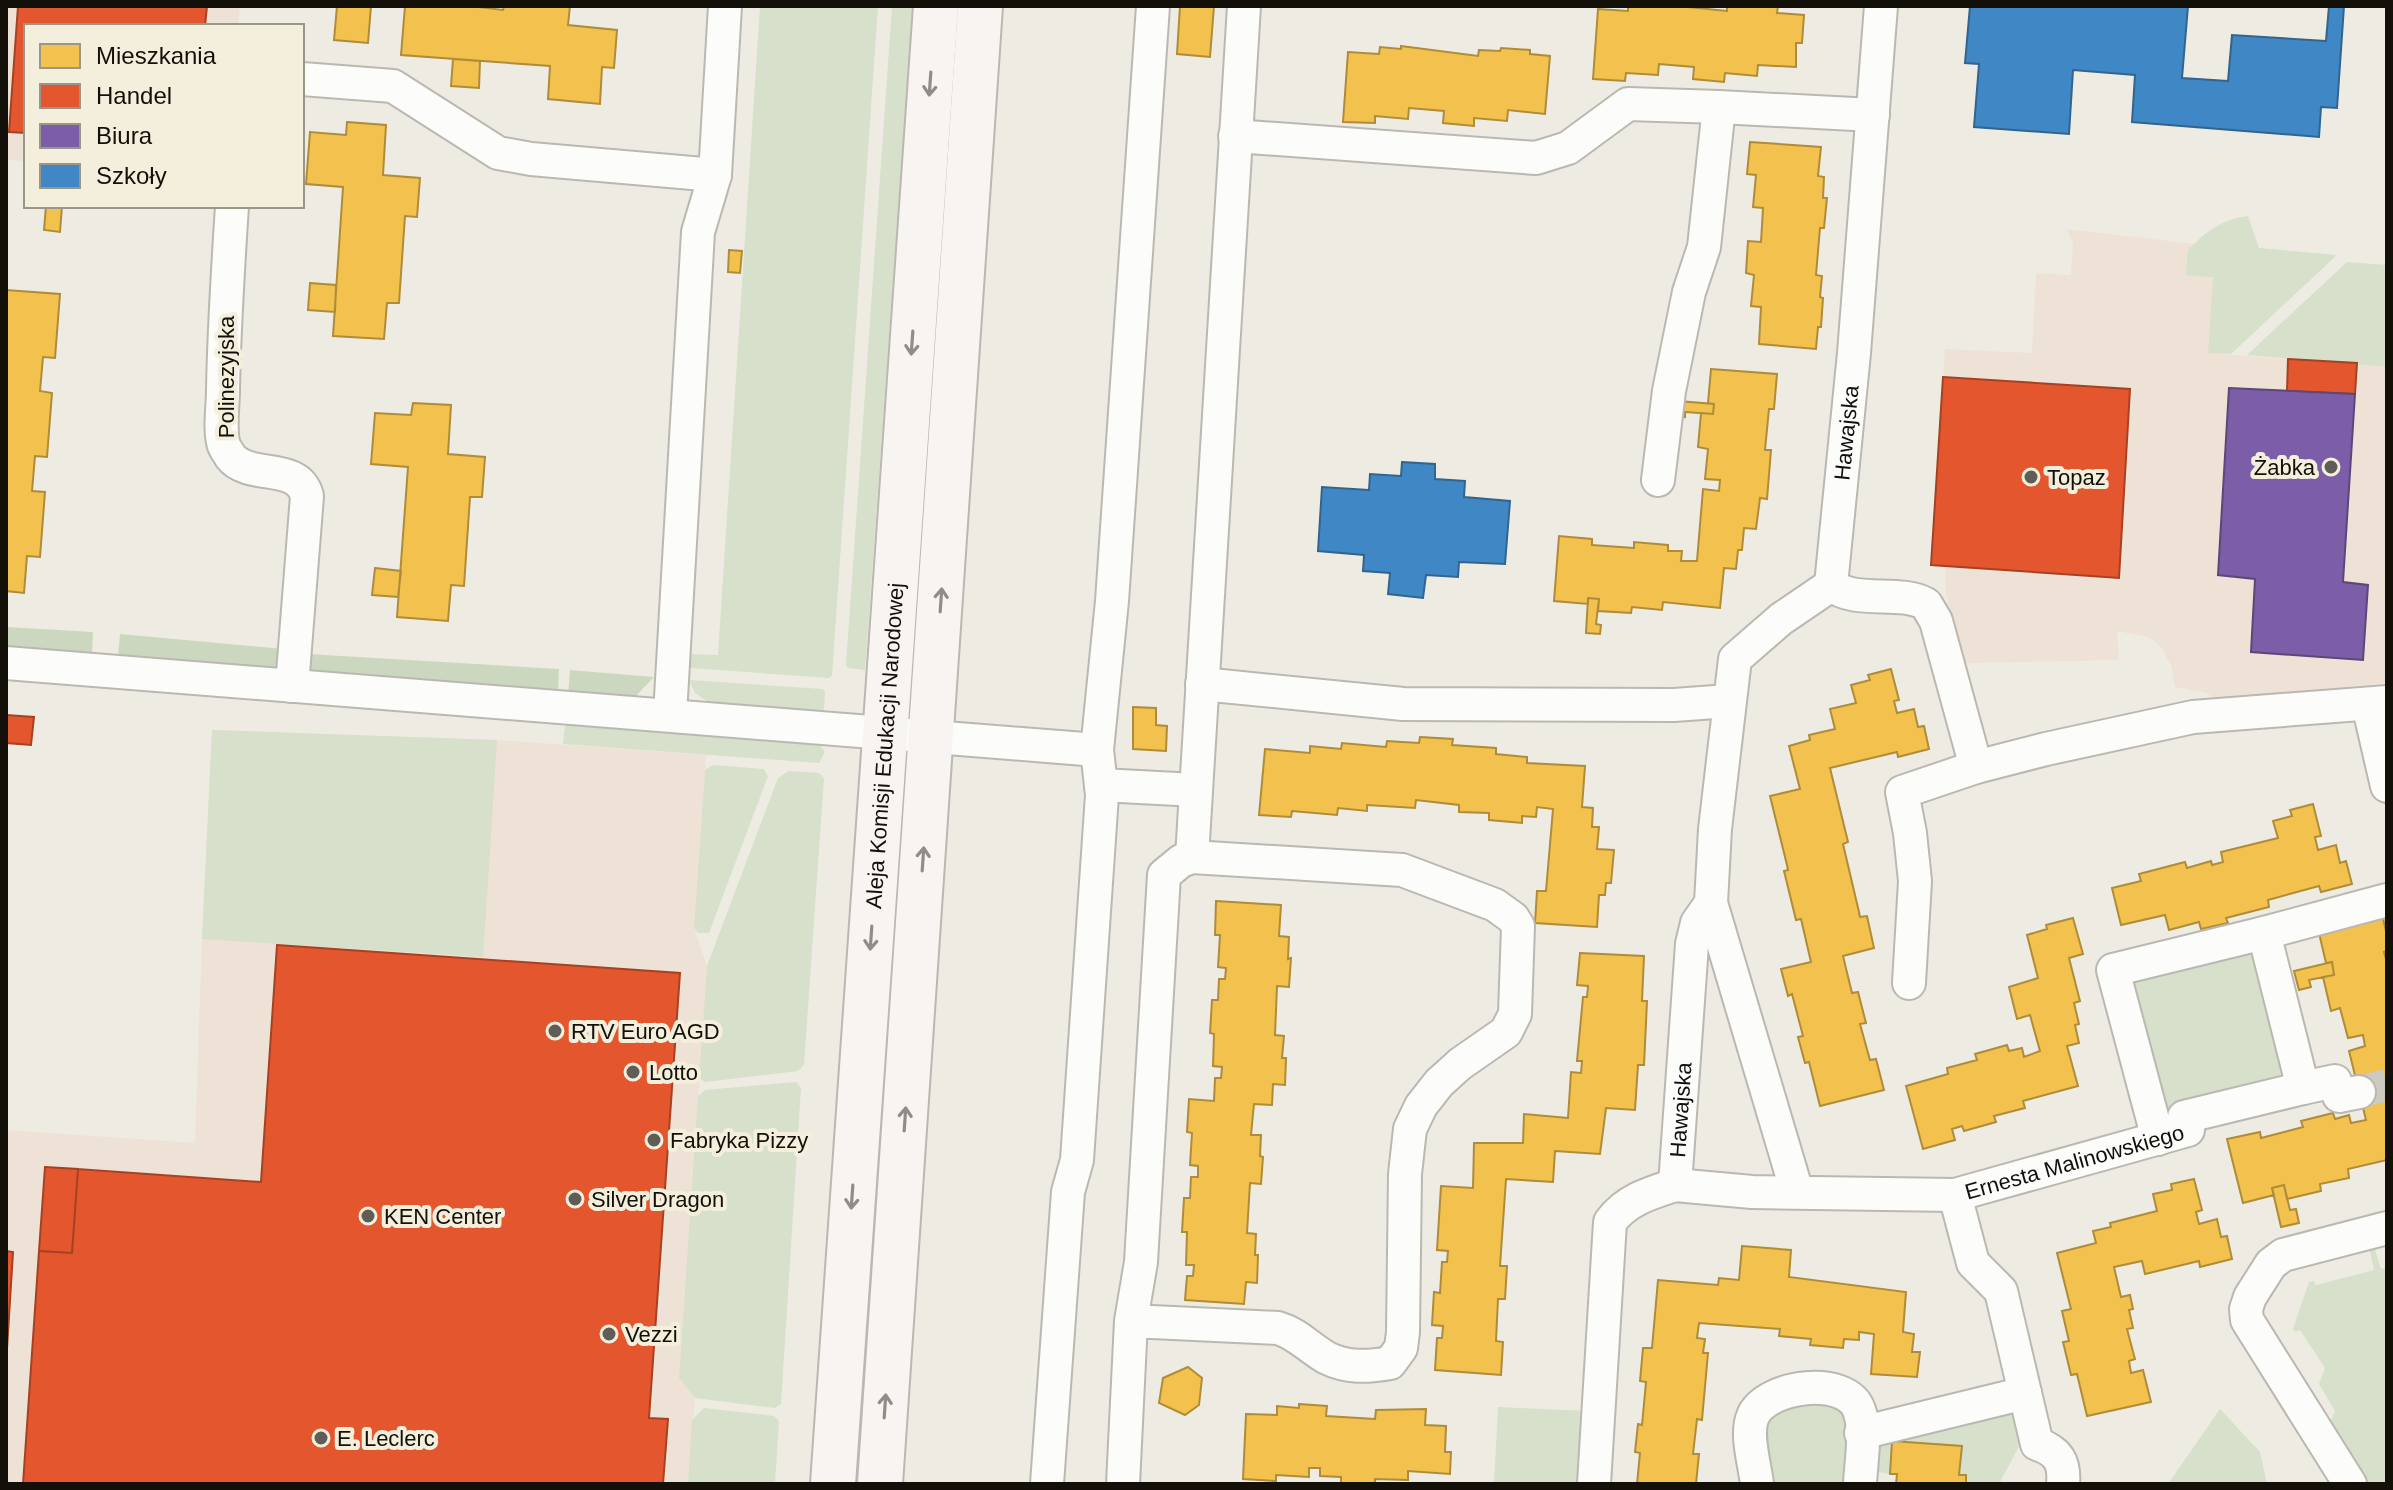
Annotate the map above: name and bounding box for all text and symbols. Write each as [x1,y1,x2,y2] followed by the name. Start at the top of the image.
[24,24,304,208] legend
[96,42,217,69] text: Mieszkania
[922,70,937,97] one-way arrow
[96,82,172,109] text: Handel
[96,122,153,149] text: Biura
[96,162,167,189] text: Szkoły
[214,315,239,438] street label: Polinezyjska
[904,329,919,356] one-way arrow
[1829,383,1863,481] street label: Hawajska
[2254,455,2316,480] place label: Żabka
[2322,458,2340,476] marker: Żabka
[2047,465,2106,490] place label: Topaz
[2022,468,2040,486] marker: Topaz
[861,582,908,910] street label: Aleja Komisji Edukacji Narodowej
[933,587,948,614] one-way arrow
[916,847,931,873] one-way arrow
[863,924,878,951] one-way arrow
[571,1019,720,1044] place label: RTV Euro AGD
[546,1022,564,1040] marker: RTV Euro AGD
[649,1060,698,1085] place label: Lotto
[1664,1061,1696,1158] street label: Hawajska
[624,1063,642,1081] marker: Lotto
[898,1106,913,1133] one-way arrow
[1962,1119,2187,1204] street label: Ernesta Malinowskiego
[670,1128,808,1153] place label: Fabryka Pizzy
[645,1131,663,1149] marker: Fabryka Pizzy
[845,1183,860,1210] one-way arrow
[591,1187,724,1212] place label: Silver Dragon
[566,1190,584,1208] marker: Silver Dragon
[384,1204,501,1229] place label: KEN Center
[359,1207,377,1225] marker: KEN Center
[625,1322,678,1347] place label: Vezzi
[600,1325,618,1343] marker: Vezzi
[878,1393,893,1420] one-way arrow
[337,1426,435,1451] place label: E. Leclerc
[312,1429,330,1447] marker: E. Leclerc

